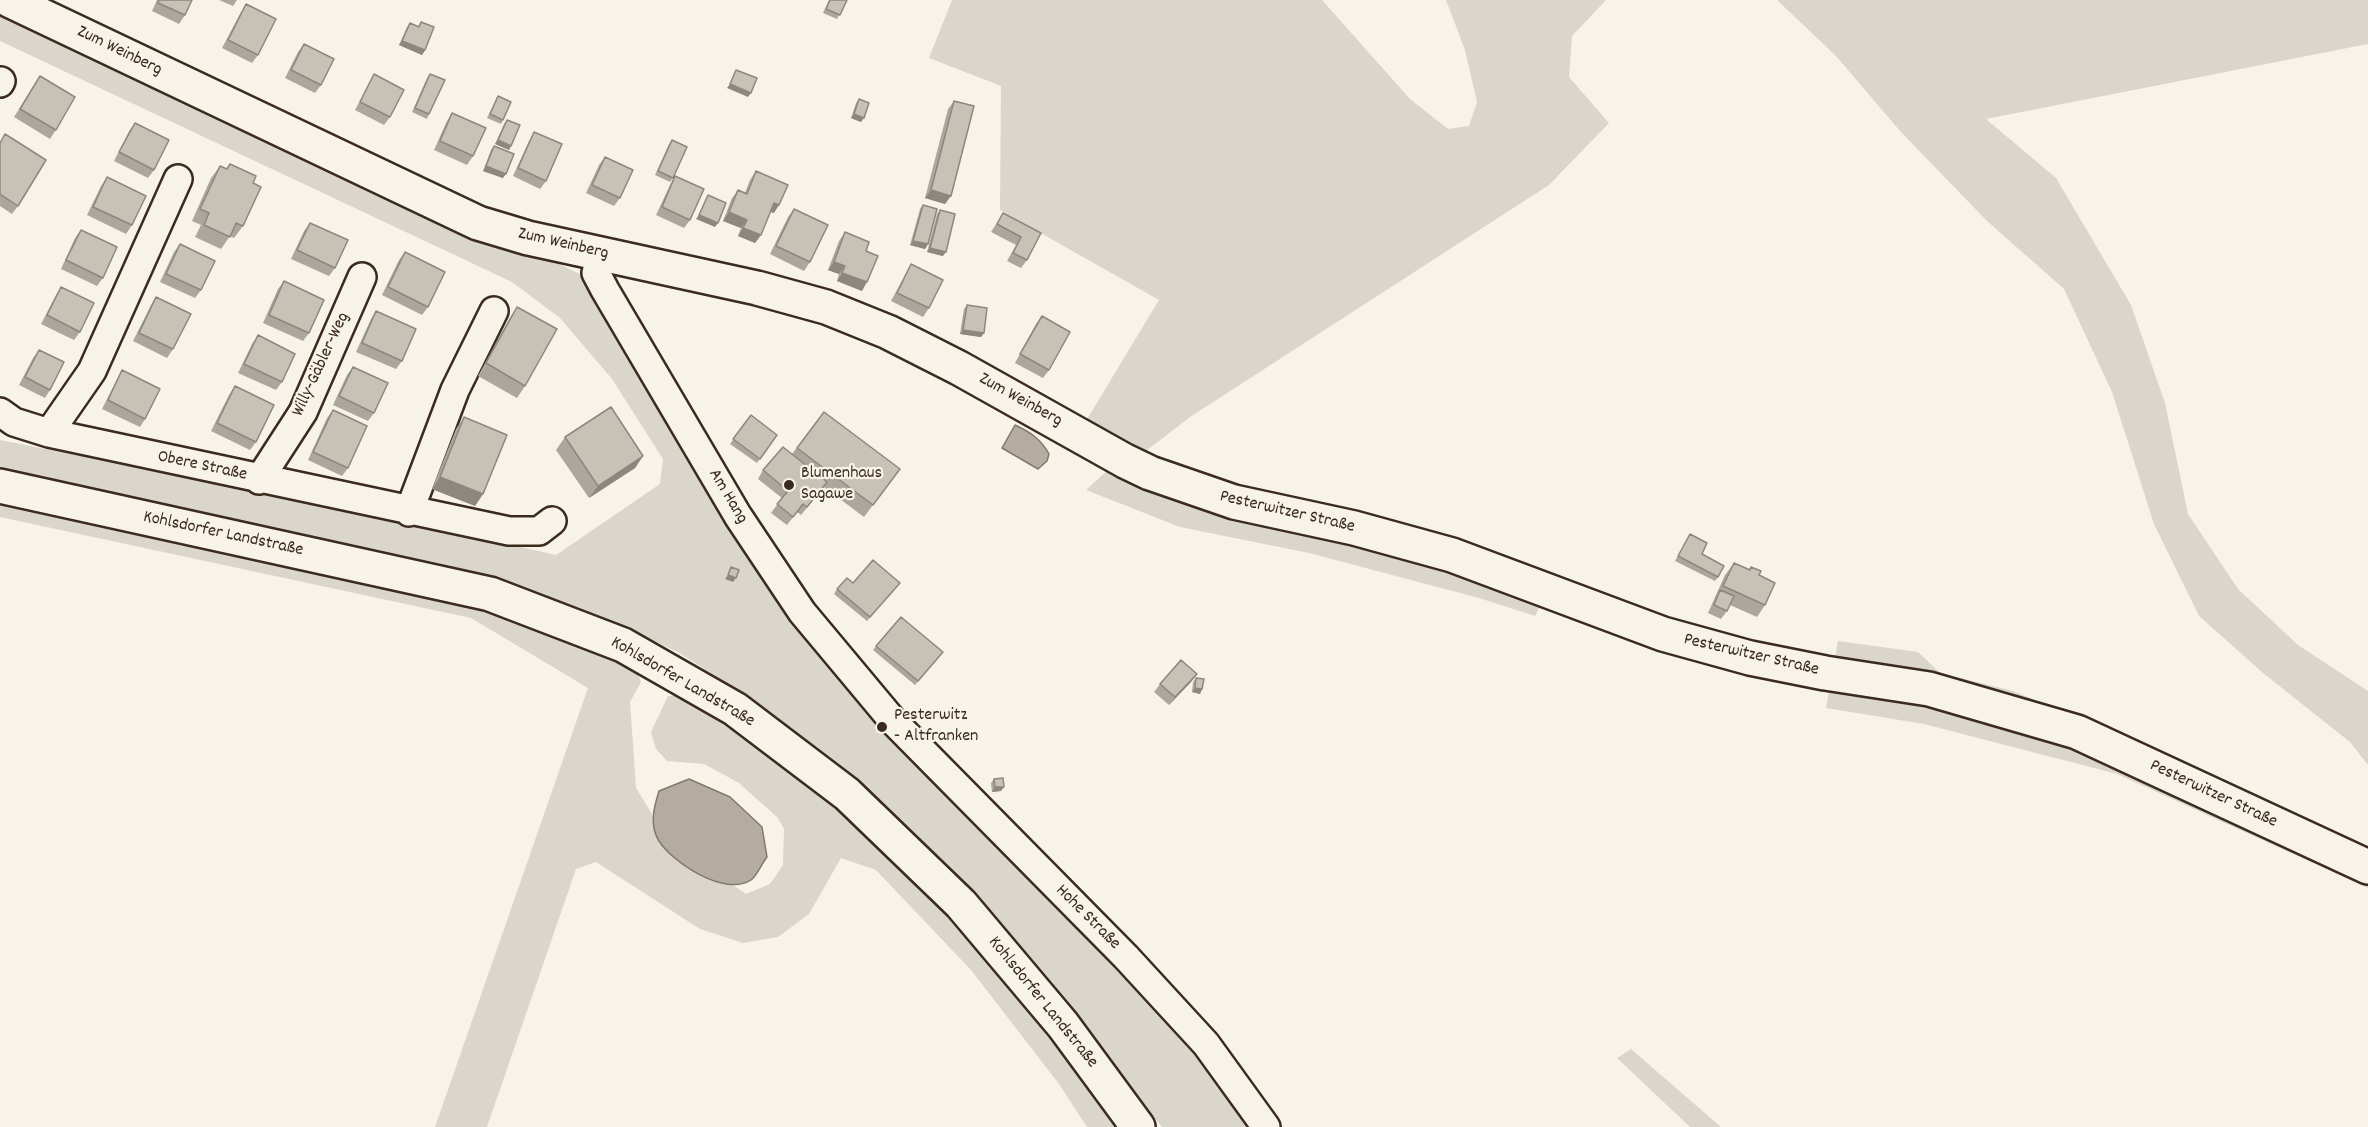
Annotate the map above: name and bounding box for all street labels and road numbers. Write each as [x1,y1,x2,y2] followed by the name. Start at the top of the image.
[73,22,165,82] street label: Zum Weinberg
[516,224,610,266] street label: Zum Weinberg
[288,309,356,421] street label: Willy-Gäbler-Weg
[974,369,1066,433] street label: Zum Weinberg
[155,447,249,487] street label: Obere Straße
[702,466,752,528] street label: Am Hang
[1217,487,1357,539] street label: Pesterwitzer Straße
[141,507,305,563] street label: Kohlsdorfer Landstraße
[1681,630,1821,682] street label: Pesterwitzer Straße
[606,633,758,733] street label: Kohlsdorfer Landstraße
[2146,756,2280,834] street label: Pesterwitzer Straße
[1050,881,1124,955] street label: Hohe Straße
[982,933,1102,1073] street label: Kohlsdorfer Landstraße

